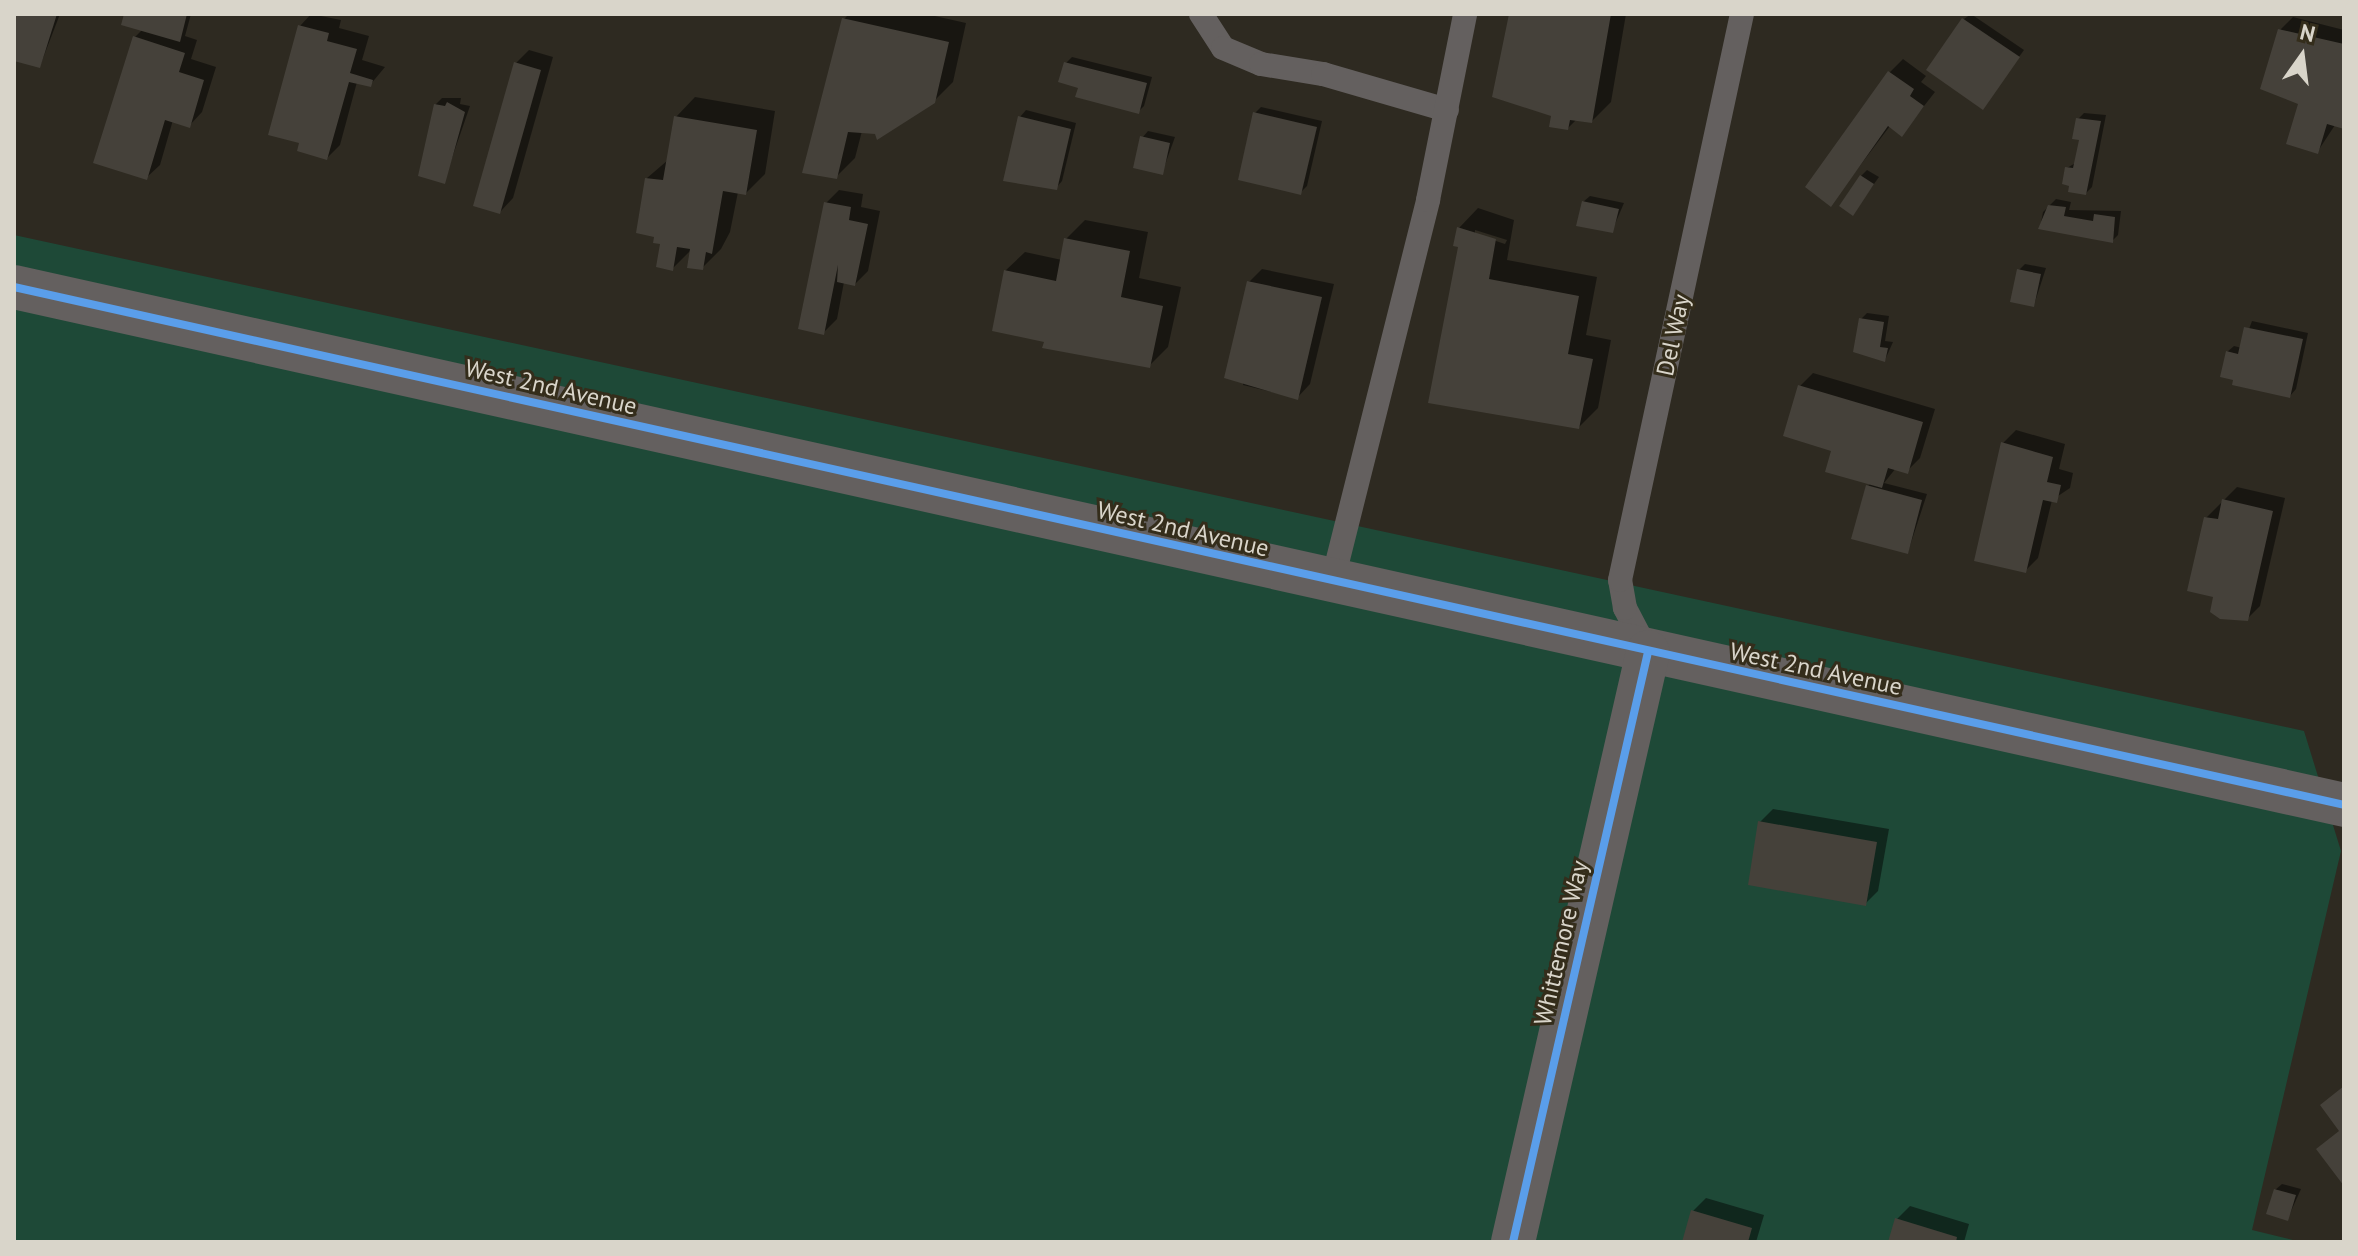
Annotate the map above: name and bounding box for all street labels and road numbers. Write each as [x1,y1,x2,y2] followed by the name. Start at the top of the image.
[1650,291,1696,379] street label: Del Way
[462,353,640,421] street label: West 2nd Avenue
[1094,495,1272,563] street label: West 2nd Avenue
[1727,637,1905,701] street label: West 2nd Avenue
[1528,858,1594,1028] street label: Whittemore Way

